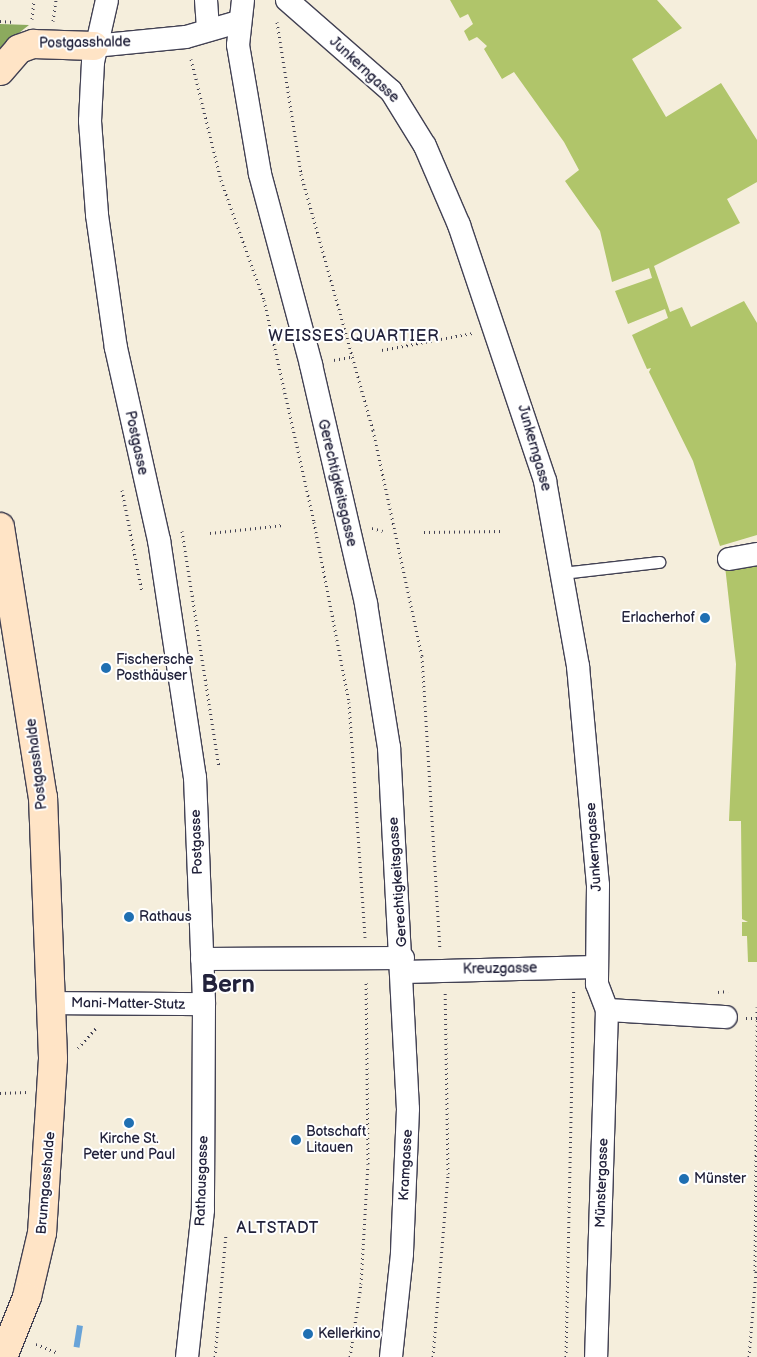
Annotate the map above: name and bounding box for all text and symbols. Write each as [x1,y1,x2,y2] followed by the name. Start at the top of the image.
[326,33,402,107] street label: Junkerngasse
[39,34,131,52] street label: Postgasshalde
[266,327,442,347] district label: WEISSES QUARTIER
[514,403,554,493] street label: Junkerngasse
[121,409,151,477] street label: Postgasse
[314,418,360,548] street label: Gerechtigkeitsgasse
[621,610,695,626] place label: Erlacherhof
[699,612,711,624] marker: Erlacherhof
[116,652,194,684] place label: Fischersche Posthäuser
[100,662,112,674] marker: Fischersche Posthäuser
[23,717,51,811] street label: Postgasshalde
[583,802,605,892] street label: Junkerngasse
[187,809,207,875] street label: Postgasse
[385,816,411,948] street label: Gerechtigkeitsgasse
[139,909,192,925] place label: Rathaus
[123,911,135,923] marker: Rathaus
[463,960,537,978] street label: Kreuzgasse
[201,971,255,999] district label: Bern
[71,995,185,1013] street label: Mani-Matter-Stutz
[123,1117,135,1129] marker: Kirche St. Peter und Paul
[306,1124,366,1156] place label: Botschaft Litauen
[396,1129,416,1201] street label: Kramgasse
[33,1131,59,1235] street label: Brunngasshalde
[83,1131,175,1164] place label: Kirche St. Peter und Paul
[290,1134,302,1146] marker: Botschaft Litauen
[192,1135,212,1227] street label: Rathausgasse
[592,1138,612,1228] street label: Münstergasse
[694,1171,746,1187] place label: Münster
[678,1173,690,1185] marker: Münster
[236,1219,320,1239] district label: ALTSTADT
[318,1326,381,1342] place label: Kellerkino
[302,1328,314,1340] marker: Kellerkino

